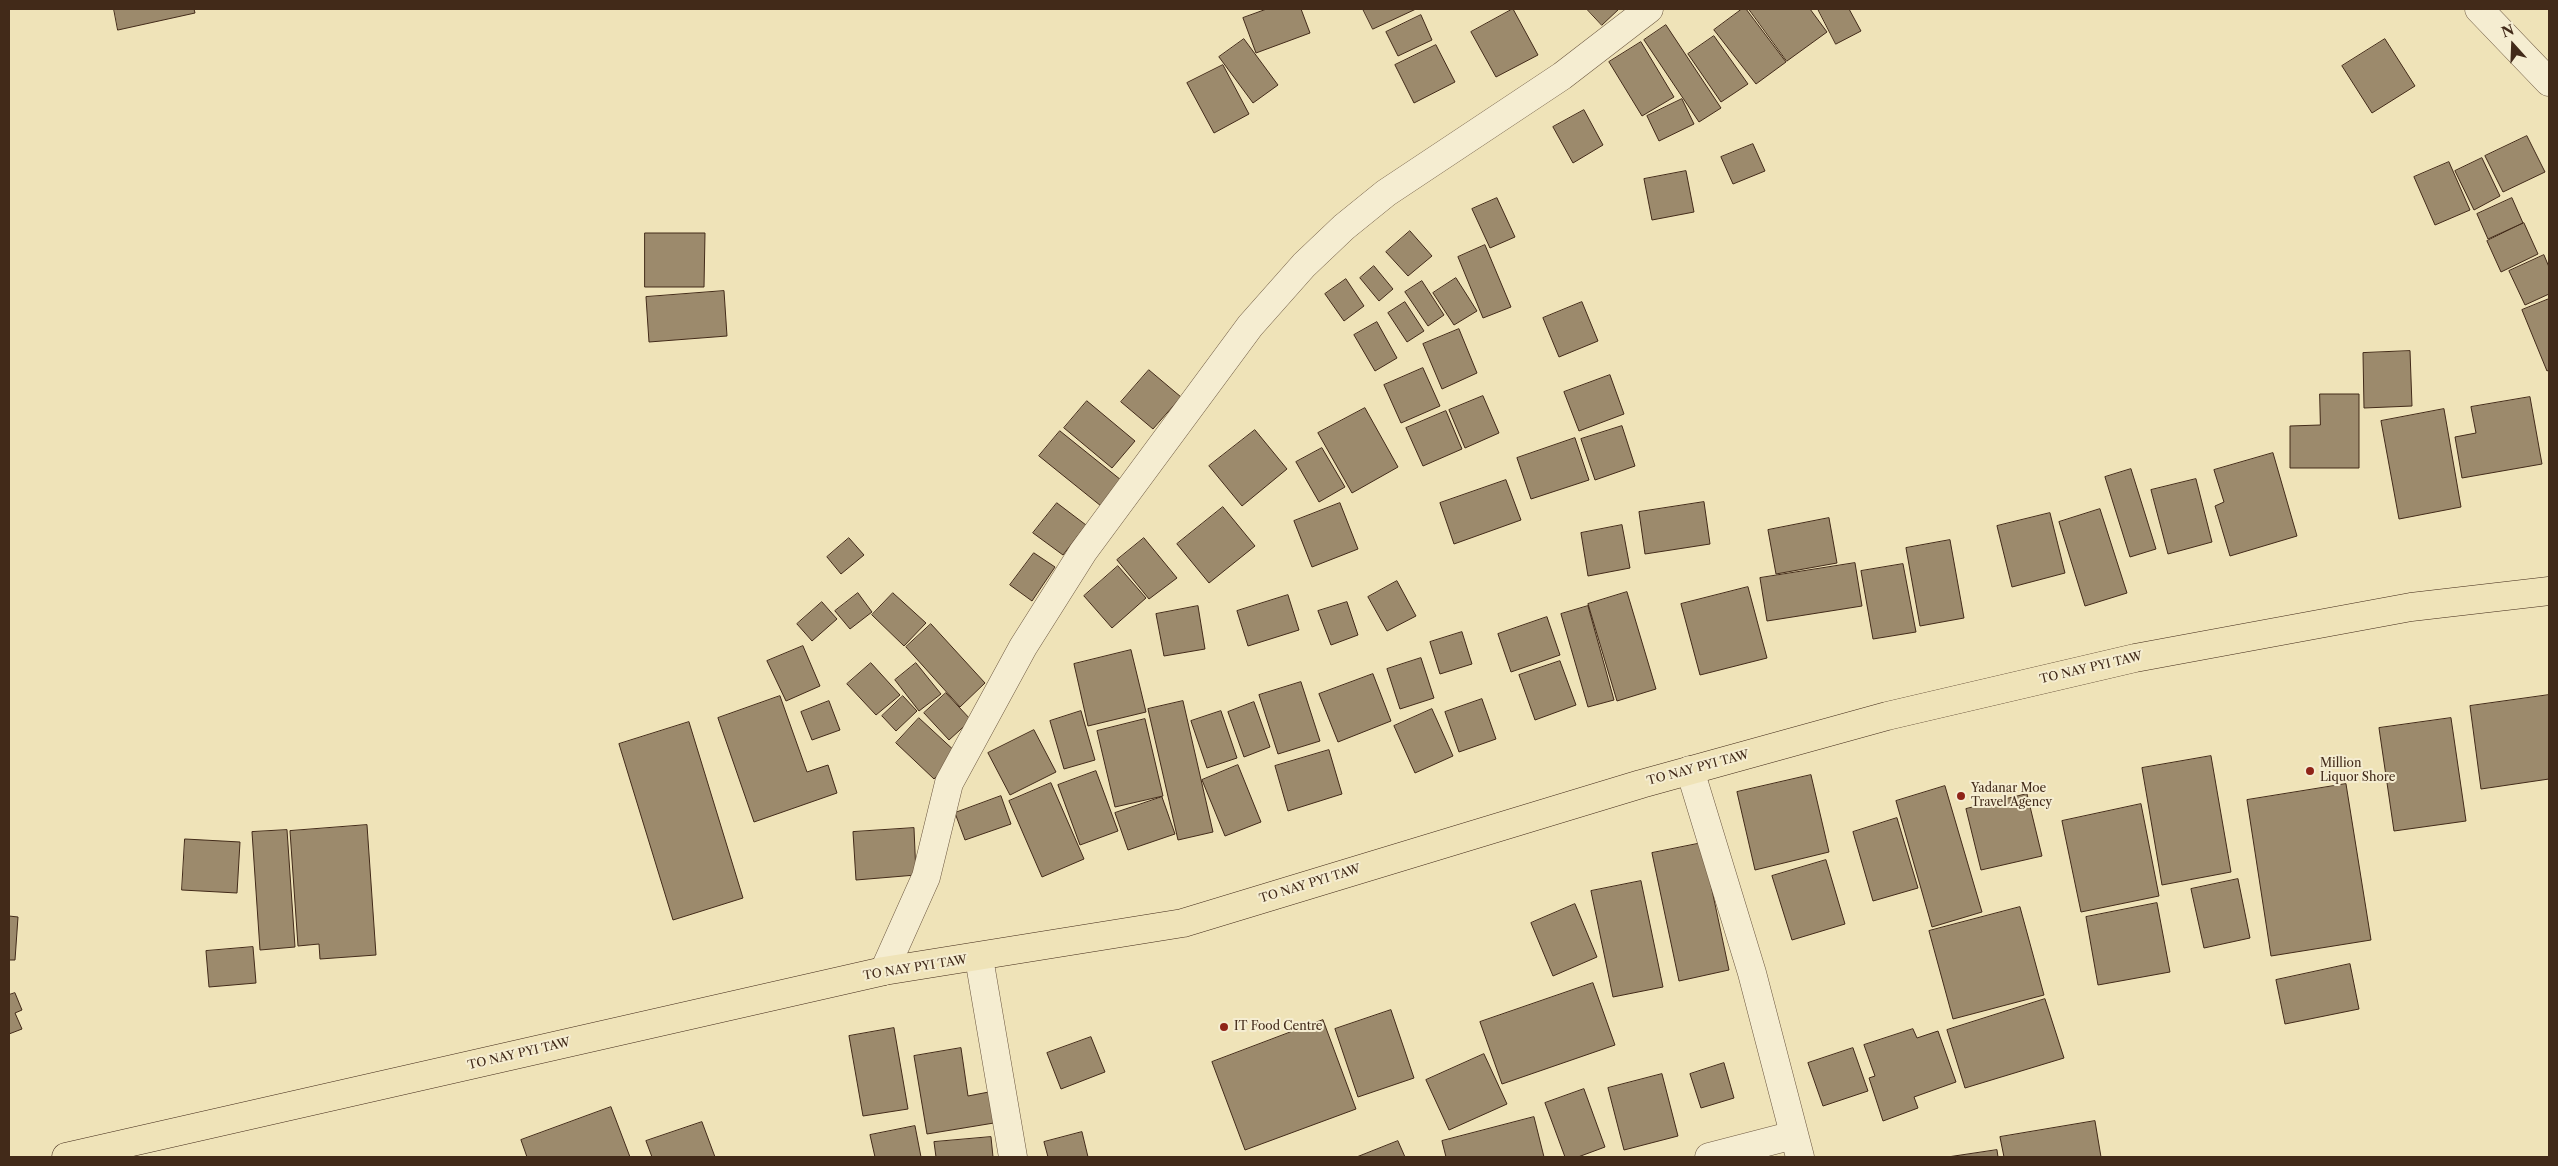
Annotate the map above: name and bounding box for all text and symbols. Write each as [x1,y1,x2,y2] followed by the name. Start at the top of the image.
[2488,20,2538,70] north arrow
[2499,20,2517,41] text: N
[2038,649,2144,687] street label: TO NAY PYI TAW
[1645,747,1751,789] street label: TO NAY PYI TAW
[2320,757,2395,785] place label: Million Liquor Shore
[2304,765,2316,777] marker: Million Liquor Shore
[1971,782,2052,810] place label: Yadanar Moe Travel Agency
[1955,790,1967,802] marker: Yadanar Moe Travel Agency
[1258,862,1362,906] street label: TO NAY PYI TAW
[862,953,968,983] street label: TO NAY PYI TAW
[1234,1020,1323,1034] place label: IT Food Centre
[1218,1021,1230,1033] marker: IT Food Centre
[466,1035,572,1073] street label: TO NAY PYI TAW

